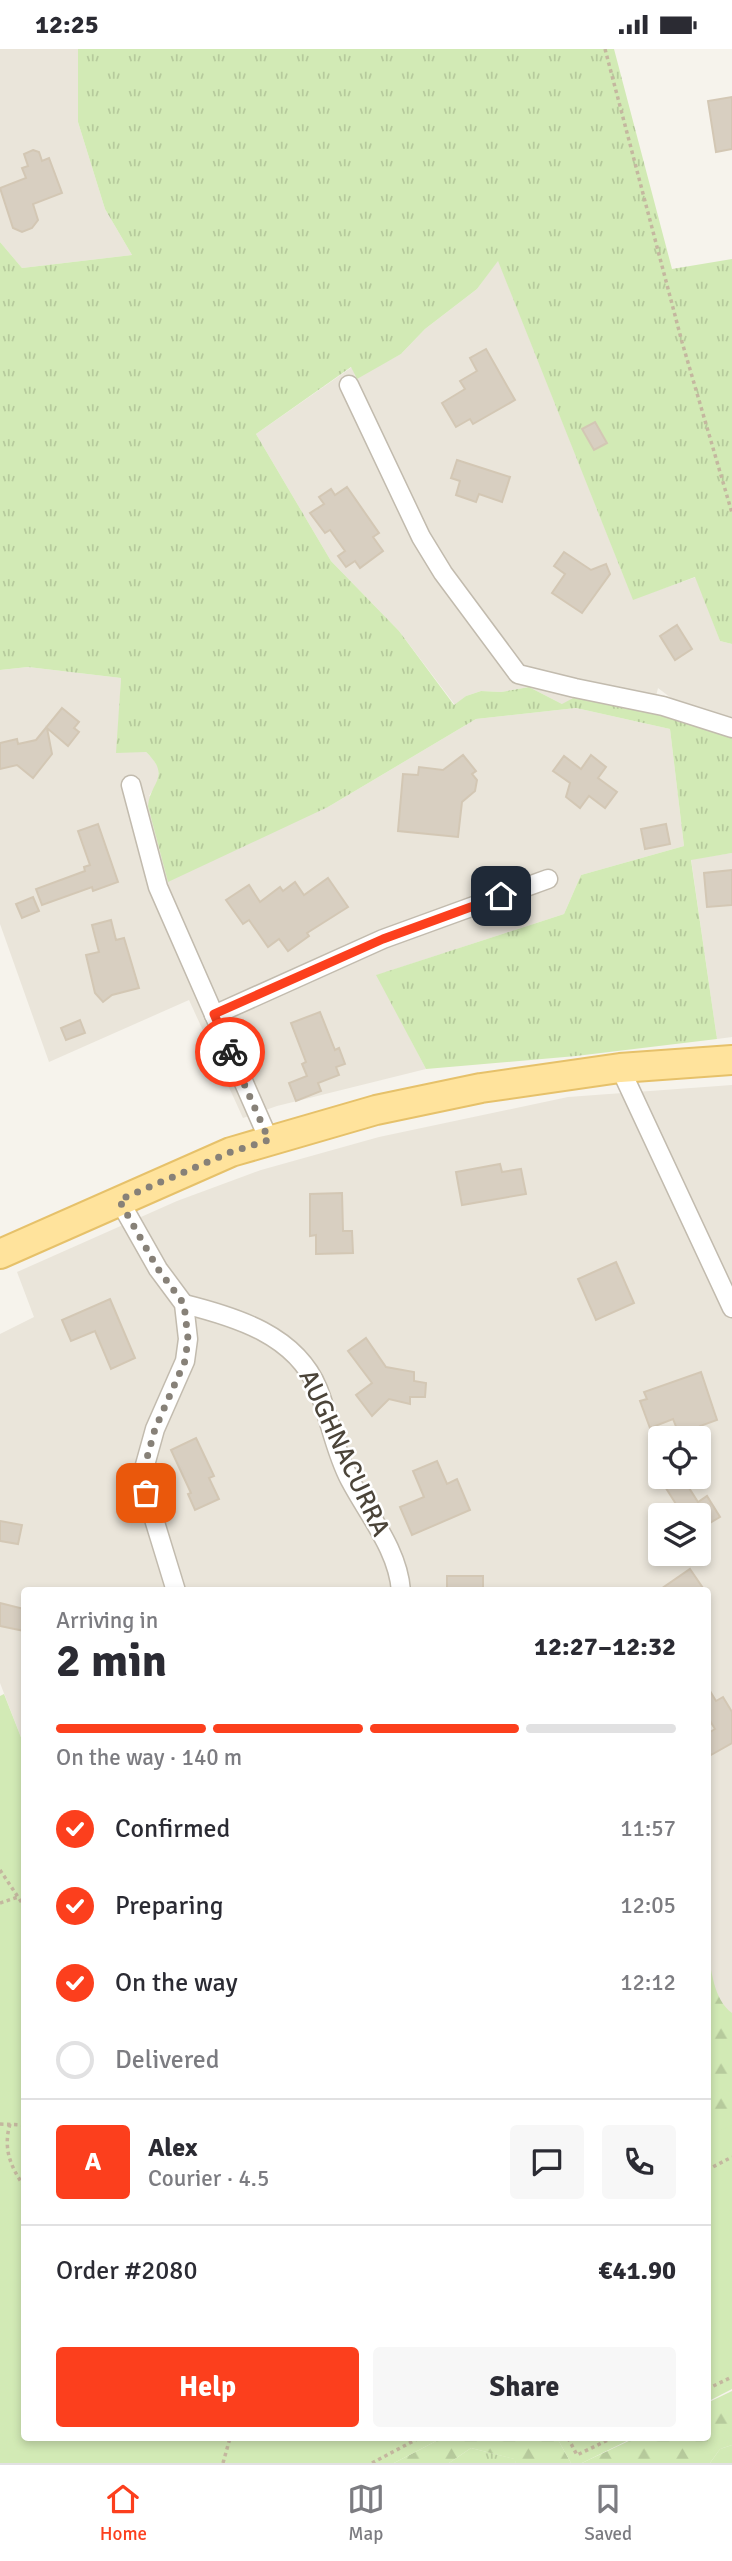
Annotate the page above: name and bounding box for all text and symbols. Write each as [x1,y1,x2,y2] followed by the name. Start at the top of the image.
[35,9,99,41] text: 12:25
[471,866,531,926] pin
[482,877,520,915] icon: home
[195,1017,265,1087] courier
[211,1033,249,1071] icon: bike
[291,1365,397,1542] street label: AUGHNACURRA
[648,1426,711,1566] map controls
[648,1426,711,1489] button: locate
[116,1463,176,1523] pin
[127,1474,165,1512] icon: bag
[648,1503,711,1566] button: layers
[56,1606,158,1635] text: Arriving in
[534,1631,676,1663] text: 12:27–12:32
[56,1633,167,1689] text: 2 min
[56,1743,242,1772] text: On the way · 140 m
[56,1810,94,1848] icon: check
[115,1813,230,1845] text: Confirmed
[620,1814,676,1843] text: 11:57
[56,1887,94,1925] icon: check
[115,1890,223,1922] text: Preparing
[620,1891,676,1920] text: 12:05
[56,1964,94,2002] icon: check
[115,1967,238,1999] text: On the way
[620,1968,676,1997] text: 12:12
[115,2044,220,2076] text: Delivered
[510,2125,584,2199] button: chat
[602,2125,676,2199] button: phone
[148,2132,198,2164] text: Alex
[85,2146,101,2178] text: A
[148,2164,269,2193] text: Courier · 4.5
[56,2255,197,2287] text: Order #2080
[598,2255,676,2287] text: €41.90
[56,2347,359,2427] button: Help
[373,2347,676,2427] button: Share
[100,2480,147,2546] tab: Home
[347,2480,385,2546] tab: Map
[584,2480,632,2546] tab: Saved

